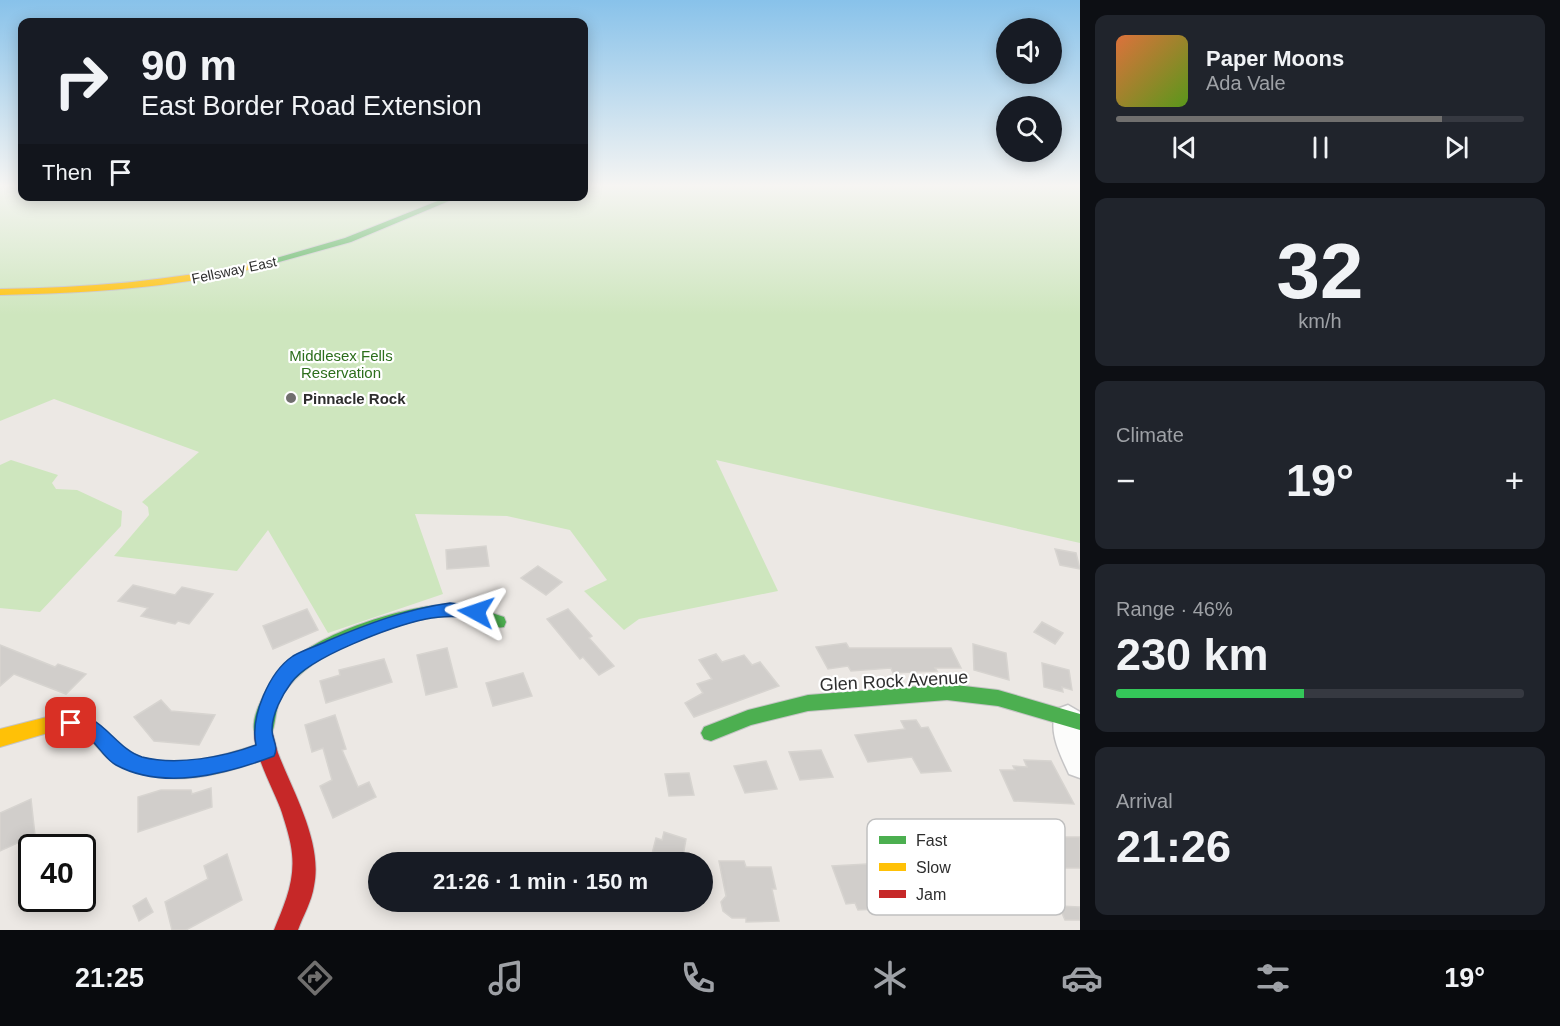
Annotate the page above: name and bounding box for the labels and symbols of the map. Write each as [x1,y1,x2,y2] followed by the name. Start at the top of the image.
[190,253,278,287] street label: Fellsway East
[289,347,393,381] park label: Middlesex Fells Reservation
[303,390,406,407] place label: Pinnacle Rock
[284,391,298,405] marker: Pinnacle Rock
[444,580,508,644] position arrow
[819,667,969,695] street label: Glen Rock Avenue
[45,697,96,748] pin
[867,819,1065,915] legend
[916,832,948,849] text: Fast
[18,834,96,912] speed limit sign: 40
[916,859,951,876] text: Slow
[916,886,946,903] text: Jam

